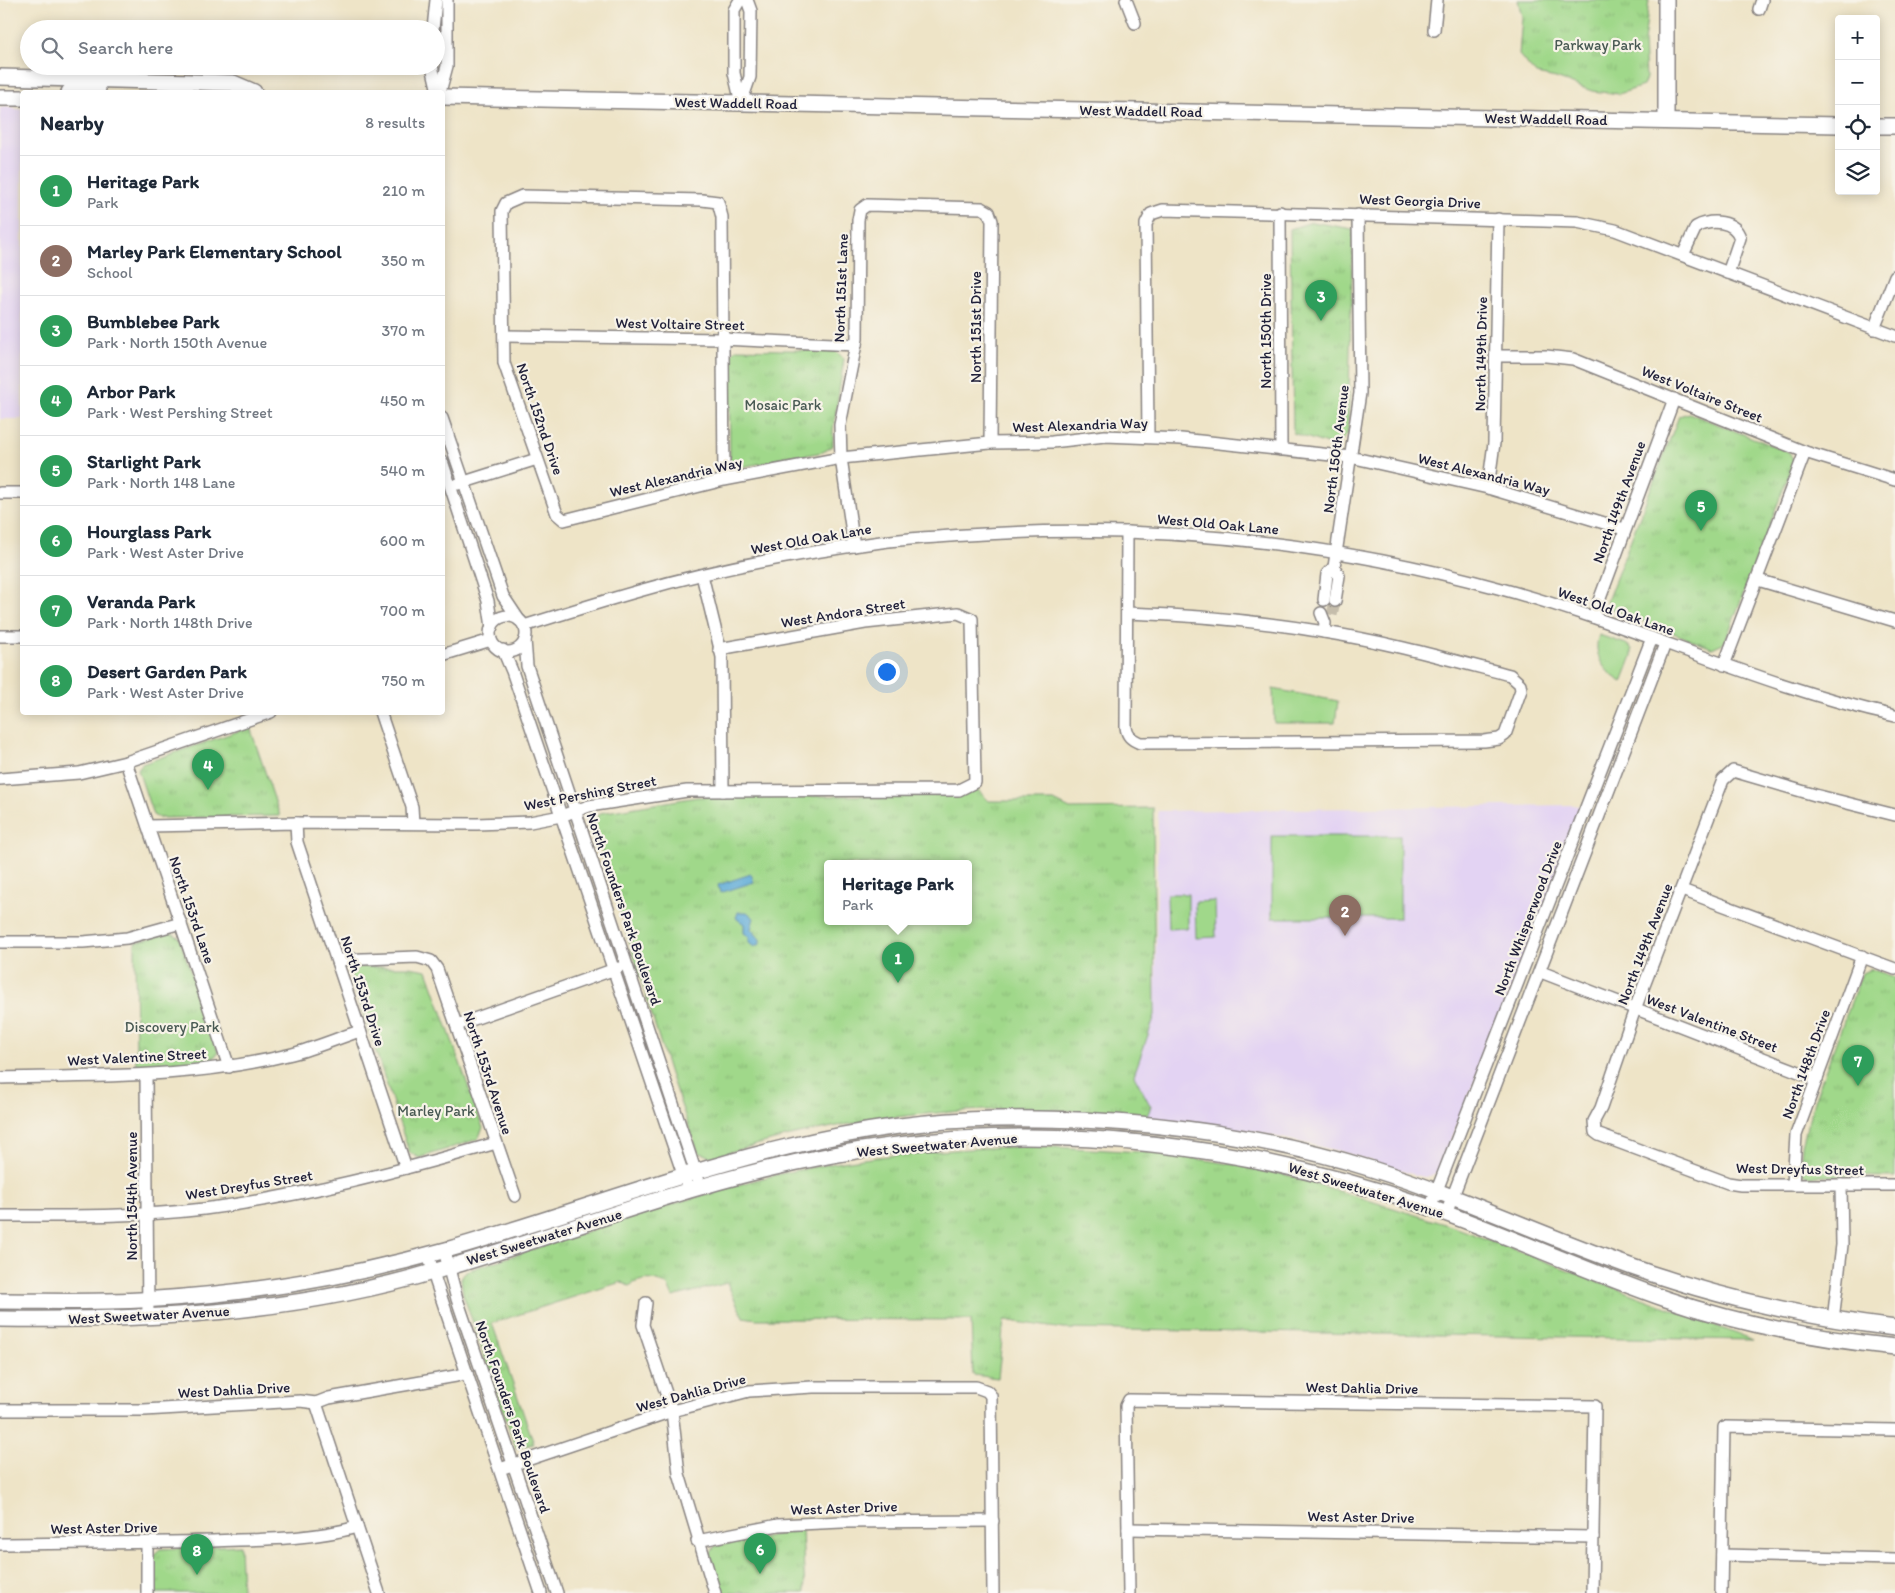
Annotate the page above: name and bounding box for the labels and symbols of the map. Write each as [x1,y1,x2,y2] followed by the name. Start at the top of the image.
[1554,36,1642,54] park label: Parkway Park
[674,93,798,113] street label: West Waddell Road
[1079,101,1203,121] street label: West Waddell Road
[1484,109,1608,129] street label: West Waddell Road
[1359,190,1481,212] street label: West Georgia Drive
[830,233,852,343] street label: North 151st Lane
[967,271,985,383] street label: North 151st Drive
[1257,273,1275,389] street label: North 150th Drive
[1305,280,1337,321] pin: 3
[1471,296,1491,412] street label: North 149th Drive
[615,314,745,334] street label: West Voltaire Street
[512,361,568,477] street label: North 152nd Drive
[1639,361,1766,427] street label: West Voltaire Street
[1319,384,1353,514] street label: North 150th Avenue
[744,396,822,414] park label: Mosaic Park
[1012,414,1148,436] street label: West Alexandria Way
[1589,438,1649,566] street label: North 149th Avenue
[1416,449,1552,499] street label: West Alexandria Way
[608,453,744,501] street label: West Alexandria Way
[1685,490,1717,531] pin: 5
[1156,510,1280,538] street label: West Old Oak Lane
[749,520,873,558] street label: West Old Oak Lane
[1555,583,1677,639] street label: West Old Oak Lane
[780,594,907,632] street label: West Andora Street
[874,659,900,685] your location
[192,749,224,790] pin: 4
[522,771,658,815] street label: West Pershing Street
[583,810,666,1008] street label: North Founders Park Boulevard
[1490,838,1566,998] street label: North Whisperwood Drive
[165,854,219,966] street label: North 153rd Lane
[1614,881,1676,1007] street label: North 149th Avenue
[1329,895,1361,936] pin: 2
[337,934,389,1048] street label: North 153rd Drive
[882,942,914,983] pin: 1
[1644,990,1781,1057] street label: West Valentine Street
[1778,1007,1834,1121] street label: North 148th Drive
[460,1009,516,1137] street label: North 153rd Avenue
[124,1018,220,1036] park label: Discovery Park
[67,1044,207,1070] street label: West Valentine Street
[1842,1045,1874,1086] pin: 7
[397,1102,475,1120] park label: Marley Park
[856,1129,1018,1161] street label: West Sweetwater Avenue
[123,1132,141,1260] street label: North 154th Avenue
[1286,1158,1446,1222] street label: West Sweetwater Avenue
[1736,1159,1865,1179] street label: West Dreyfus Street
[184,1166,314,1204] street label: West Dreyfus Street
[464,1205,624,1269] street label: West Sweetwater Avenue
[68,1302,230,1328] street label: West Sweetwater Avenue
[472,1318,555,1516] street label: North Founders Park Boulevard
[634,1370,748,1416] street label: West Dahlia Drive
[177,1378,291,1402] street label: West Dahlia Drive
[1305,1378,1419,1398] street label: West Dahlia Drive
[790,1497,898,1519] street label: West Aster Drive
[1307,1507,1415,1527] street label: West Aster Drive
[50,1518,158,1538] street label: West Aster Drive
[744,1533,776,1574] pin: 6
[181,1534,213,1575] pin: 8

